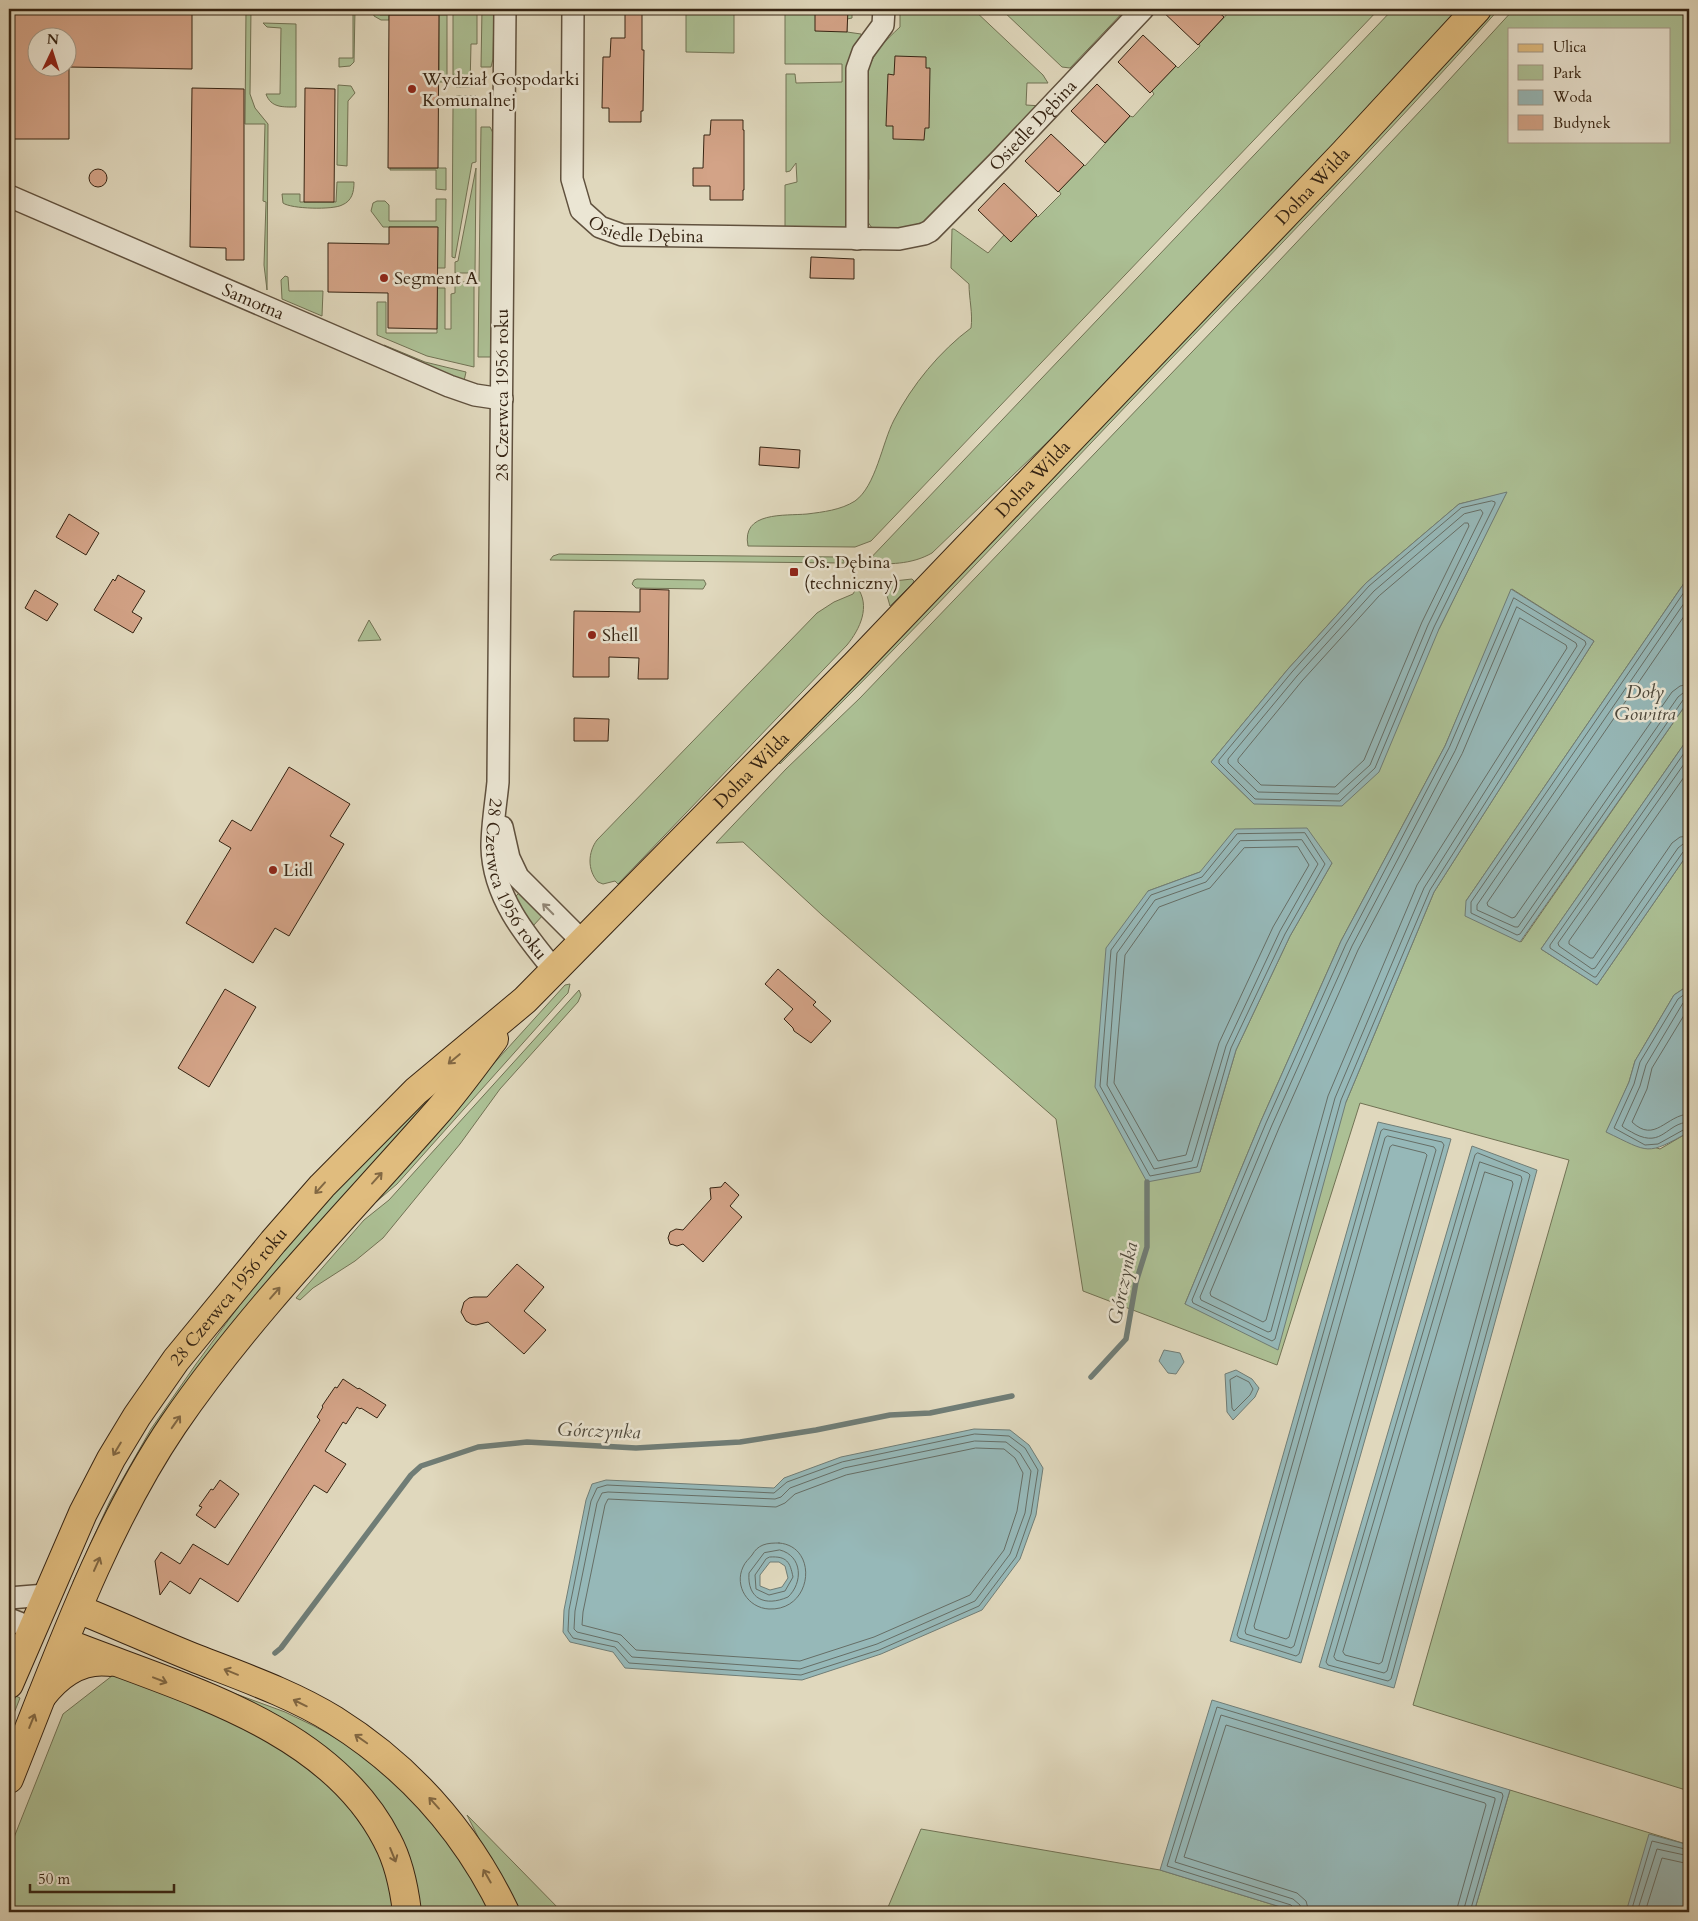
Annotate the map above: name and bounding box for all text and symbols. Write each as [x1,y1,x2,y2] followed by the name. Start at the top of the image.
[28,28,78,78] north arrow
[1508,28,1670,142] legend
[46,30,60,49] text: N
[1553,37,1587,57] text: Ulica
[1553,63,1582,83] text: Park
[421,67,580,113] place label: Wydział Gospodarki Komunalnej
[984,74,1083,177] street label: Osiedle Dębina
[406,83,418,95] marker: Wydział Gospodarki Komunalnej
[1552,87,1593,107] text: Woda
[1553,113,1611,133] text: Budynek
[1270,142,1356,231] street label: Dolna Wilda
[582,210,704,249] street label: Osiedle Dębina
[394,266,478,291] place label: Segment A
[378,272,390,284] marker: Segment A
[218,277,288,326] street label: Samotna
[490,309,515,481] street label: 28 Czerwca 1956 roku
[990,435,1076,524] street label: Dolna Wilda
[804,550,899,596] place label: Os. Dębina (techniczny)
[788,566,800,578] marker: Os. Dębina (techniczny)
[602,623,639,648] place label: Shell
[586,629,598,641] marker: Shell
[1614,679,1676,727] water label: Doły Gowitra
[708,726,795,815] street label: Dolna Wilda
[479,797,553,966] street label: 28 Czerwca 1956 roku
[283,858,314,883] place label: Lidl
[267,864,279,876] marker: Lidl
[542,903,554,915] one-way arrow
[447,1053,460,1065] one-way arrow
[371,1172,383,1185] one-way arrow
[315,1181,326,1194] one-way arrow
[164,1222,293,1371] street label: 28 Czerwca 1956 roku
[1102,1239,1144,1327] water label: Górczynka
[269,1287,281,1300] one-way arrow
[170,1416,181,1429] one-way arrow
[557,1417,642,1445] water label: Górczynka
[112,1441,122,1455] one-way arrow
[93,1557,103,1572] one-way arrow
[224,1667,239,1676] one-way arrow
[153,1676,168,1685] one-way arrow
[293,1697,308,1707] one-way arrow
[28,1714,37,1729] one-way arrow
[354,1734,368,1744] one-way arrow
[428,1797,440,1810] one-way arrow
[389,1847,399,1862] one-way arrow
[30,1861,174,1893] scale bar
[38,1869,70,1889] text: 50 m
[481,1869,491,1883] one-way arrow

